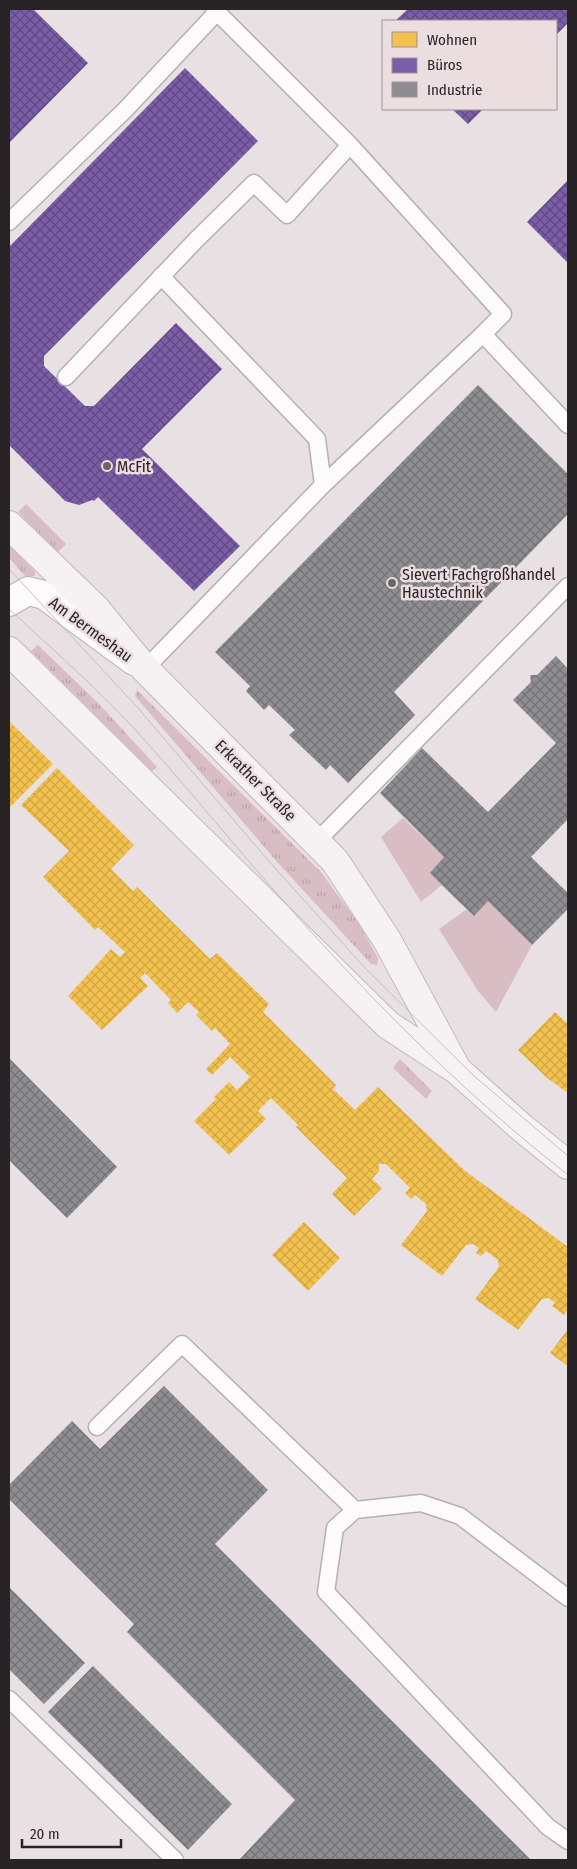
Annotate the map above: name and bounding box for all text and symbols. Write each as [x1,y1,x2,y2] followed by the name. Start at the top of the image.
[382,20,557,110] legend
[427,31,477,49] text: Wohnen
[427,56,462,74] text: Büros
[427,81,482,99] text: Industrie
[117,457,152,476] place label: McFit
[101,460,113,472] marker: McFit
[402,565,556,602] place label: Sievert Fachgroßhandel Haustechnik
[386,577,398,589] marker: Sievert Fachgroßhandel Haustechnik
[45,593,136,666] street label: Am Bermeshau
[211,736,300,825] street label: Erkrather Straße
[22,1816,121,1848] scale bar
[30,1825,60,1843] text: 20 m

